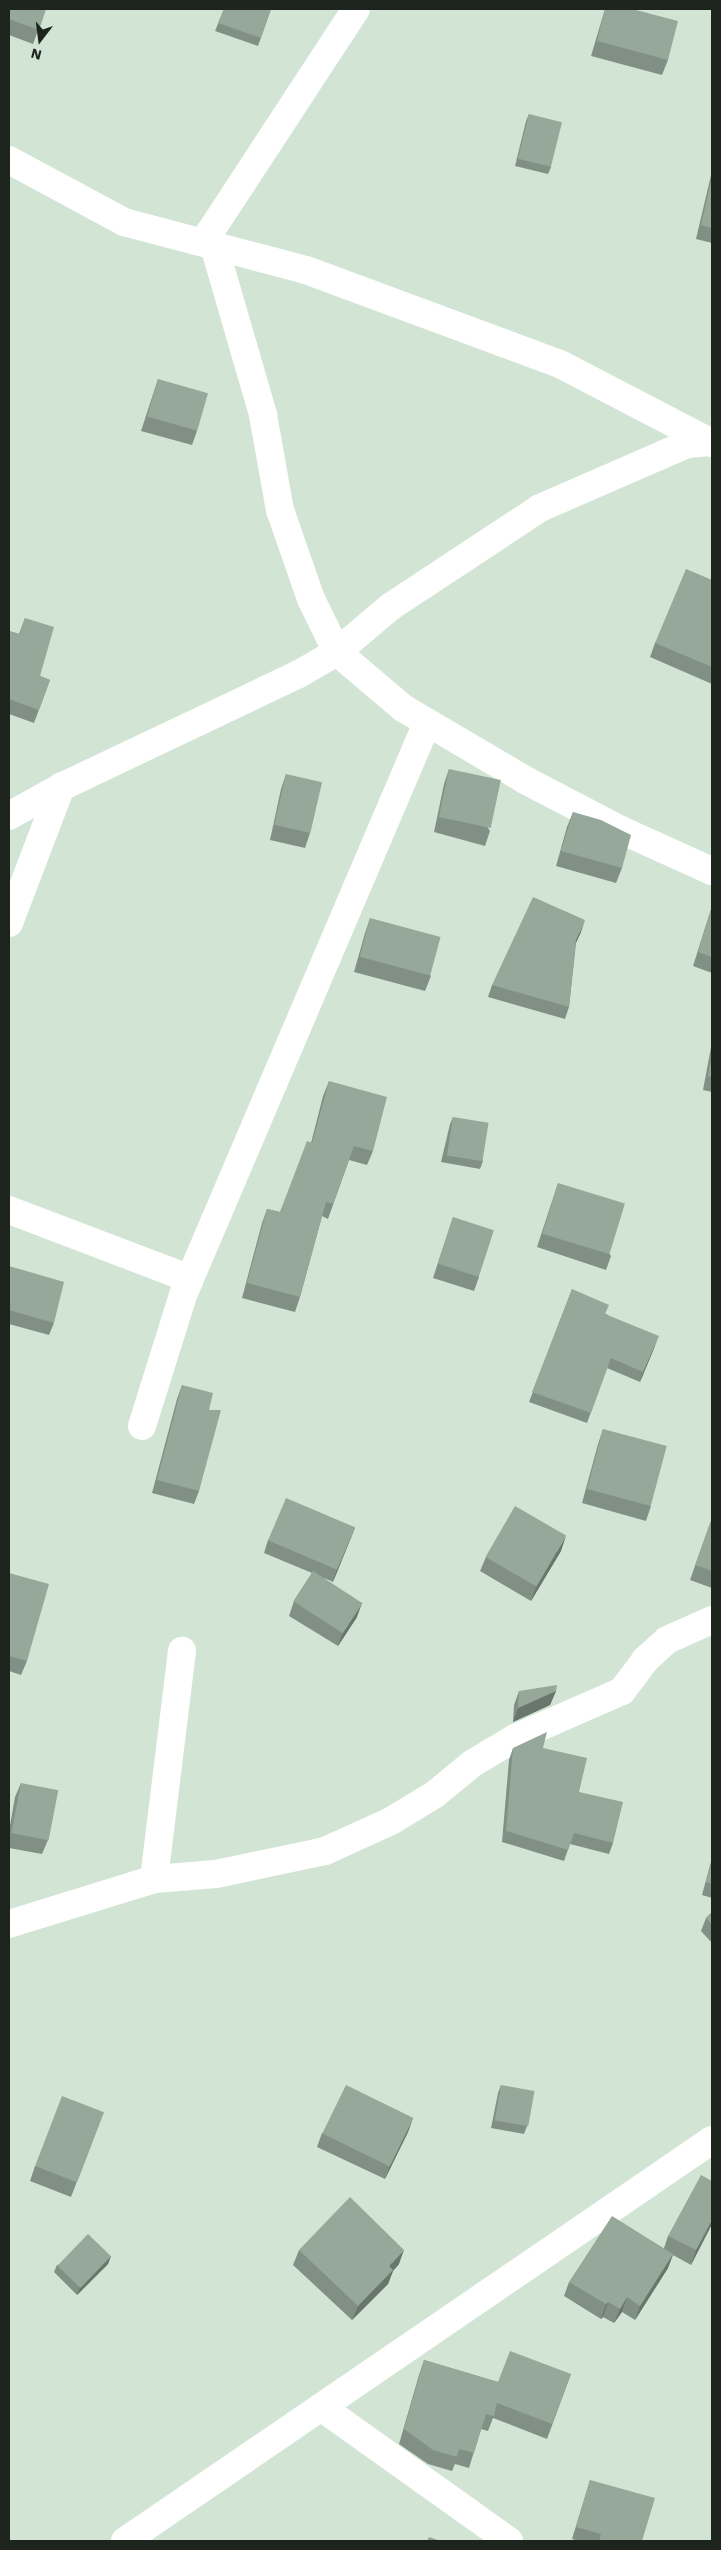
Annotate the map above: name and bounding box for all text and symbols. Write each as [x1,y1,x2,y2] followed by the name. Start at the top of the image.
[15,15,65,65] north arrow
[29,45,43,64] text: N

